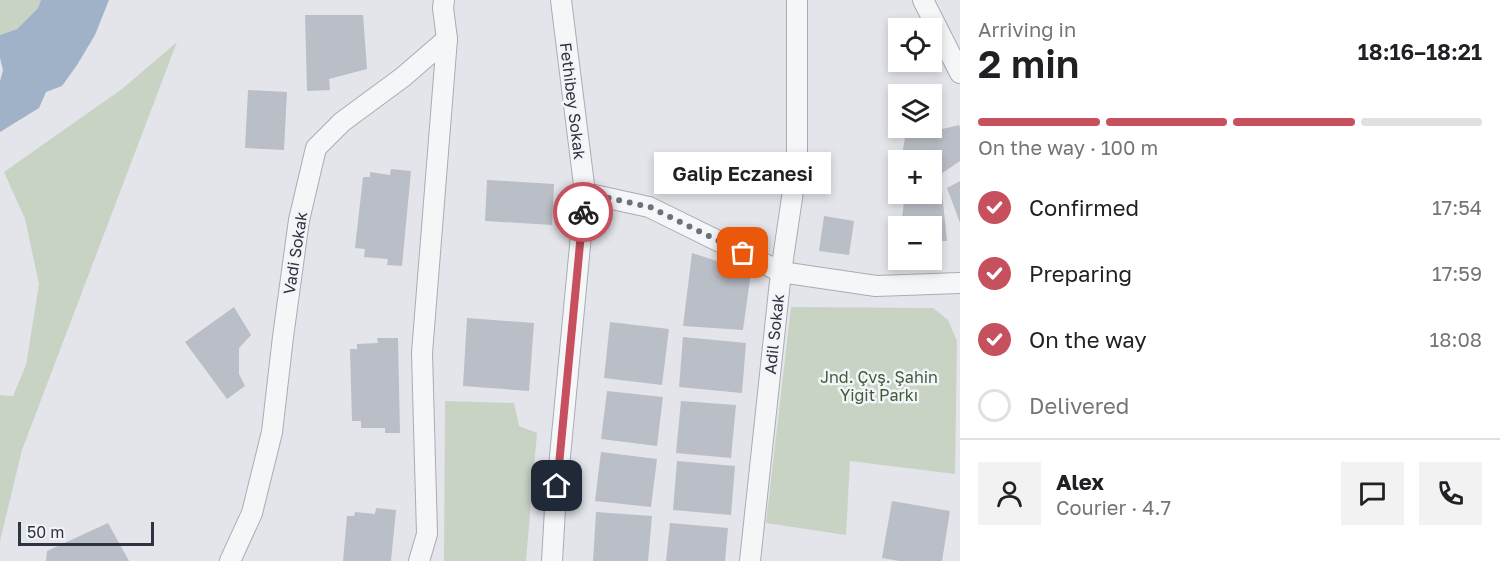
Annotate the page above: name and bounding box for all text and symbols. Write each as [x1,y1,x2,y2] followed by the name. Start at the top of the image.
[978,17,1076,41] text: Arriving in
[888,18,942,270] map controls
[888,18,942,72] button: locate
[1358,38,1482,65] text: 18:16–18:21
[978,40,1079,87] text: 2 min
[556,41,590,161] street label: Fethibey Sokak
[888,84,942,138] button: layers
[978,135,1158,159] text: On the way · 100 m
[888,150,942,204] button: +
[654,151,831,193] callout: Galip Eczanesi
[672,161,813,185] text: Galip Eczanesi
[553,182,613,242] courier
[978,191,1011,224] icon: check
[1029,194,1139,221] text: Confirmed
[1432,195,1482,219] text: 17:54
[567,196,600,229] icon: bike
[279,210,311,296] street label: Vadi Sokak
[888,216,942,270] button: −
[717,227,768,278] pin
[726,236,759,269] icon: bag
[978,257,1011,290] icon: check
[1029,260,1132,287] text: Preparing
[1432,261,1482,285] text: 17:59
[760,293,788,375] street label: Adil Sokak
[978,323,1011,356] icon: check
[1029,326,1147,353] text: On the way
[1430,327,1482,351] text: 18:08
[820,367,938,405] park label: Jnd. Çvş. Şahin Yiğit Parkı
[1029,392,1129,419] text: Delivered
[531,460,582,511] pin
[978,462,1041,525] button: person
[1341,462,1404,525] button: chat
[1419,462,1482,525] button: phone
[1056,468,1104,495] text: Alex
[540,469,573,502] icon: home
[1056,495,1171,519] text: Courier · 4.7
[18,519,154,546] scale bar
[27,522,64,542] text: 50 m

